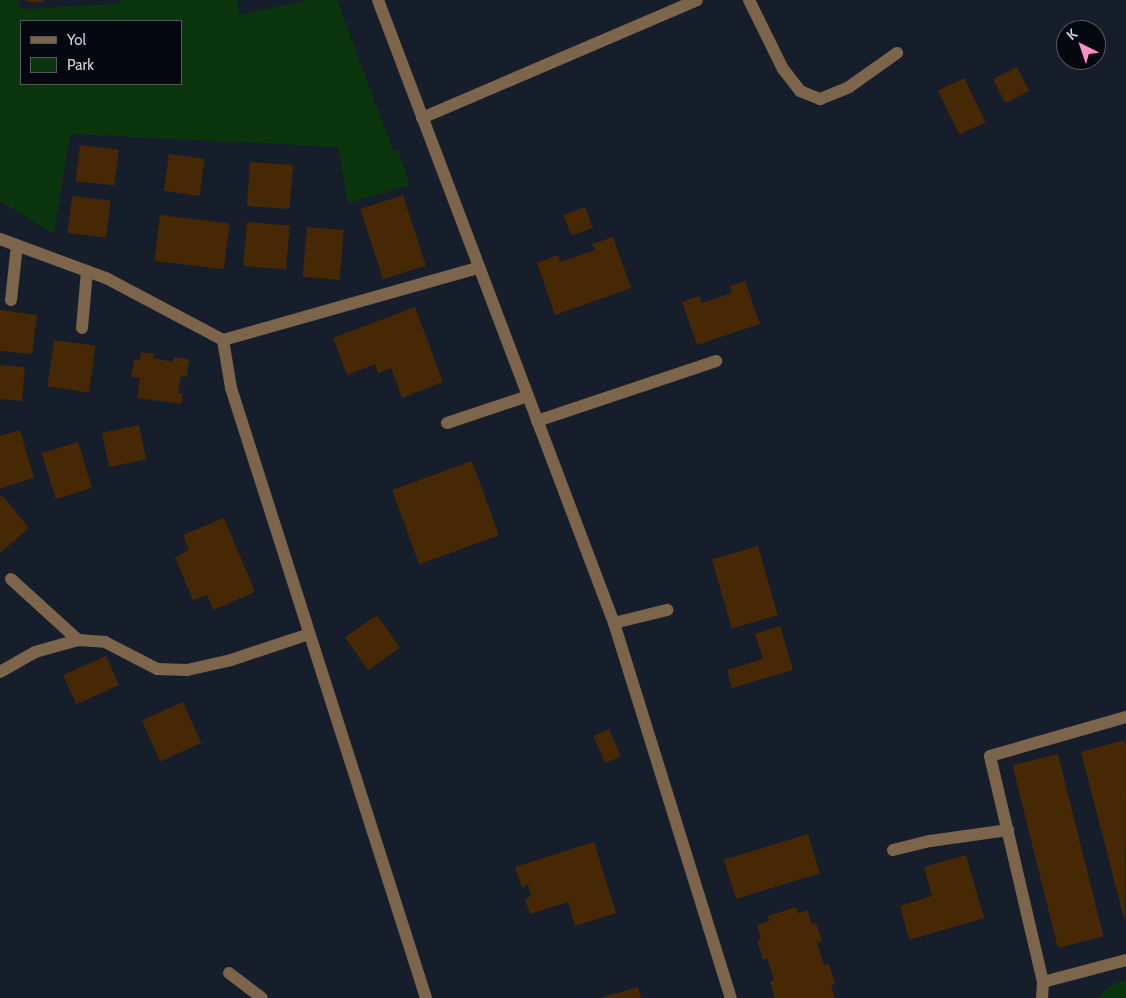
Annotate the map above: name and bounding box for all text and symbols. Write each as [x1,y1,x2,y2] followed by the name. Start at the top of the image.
[20,20,182,85] legend
[1056,20,1106,70] north arrow
[1063,25,1081,44] text: K
[67,31,86,49] text: Yol
[67,56,94,74] text: Park

